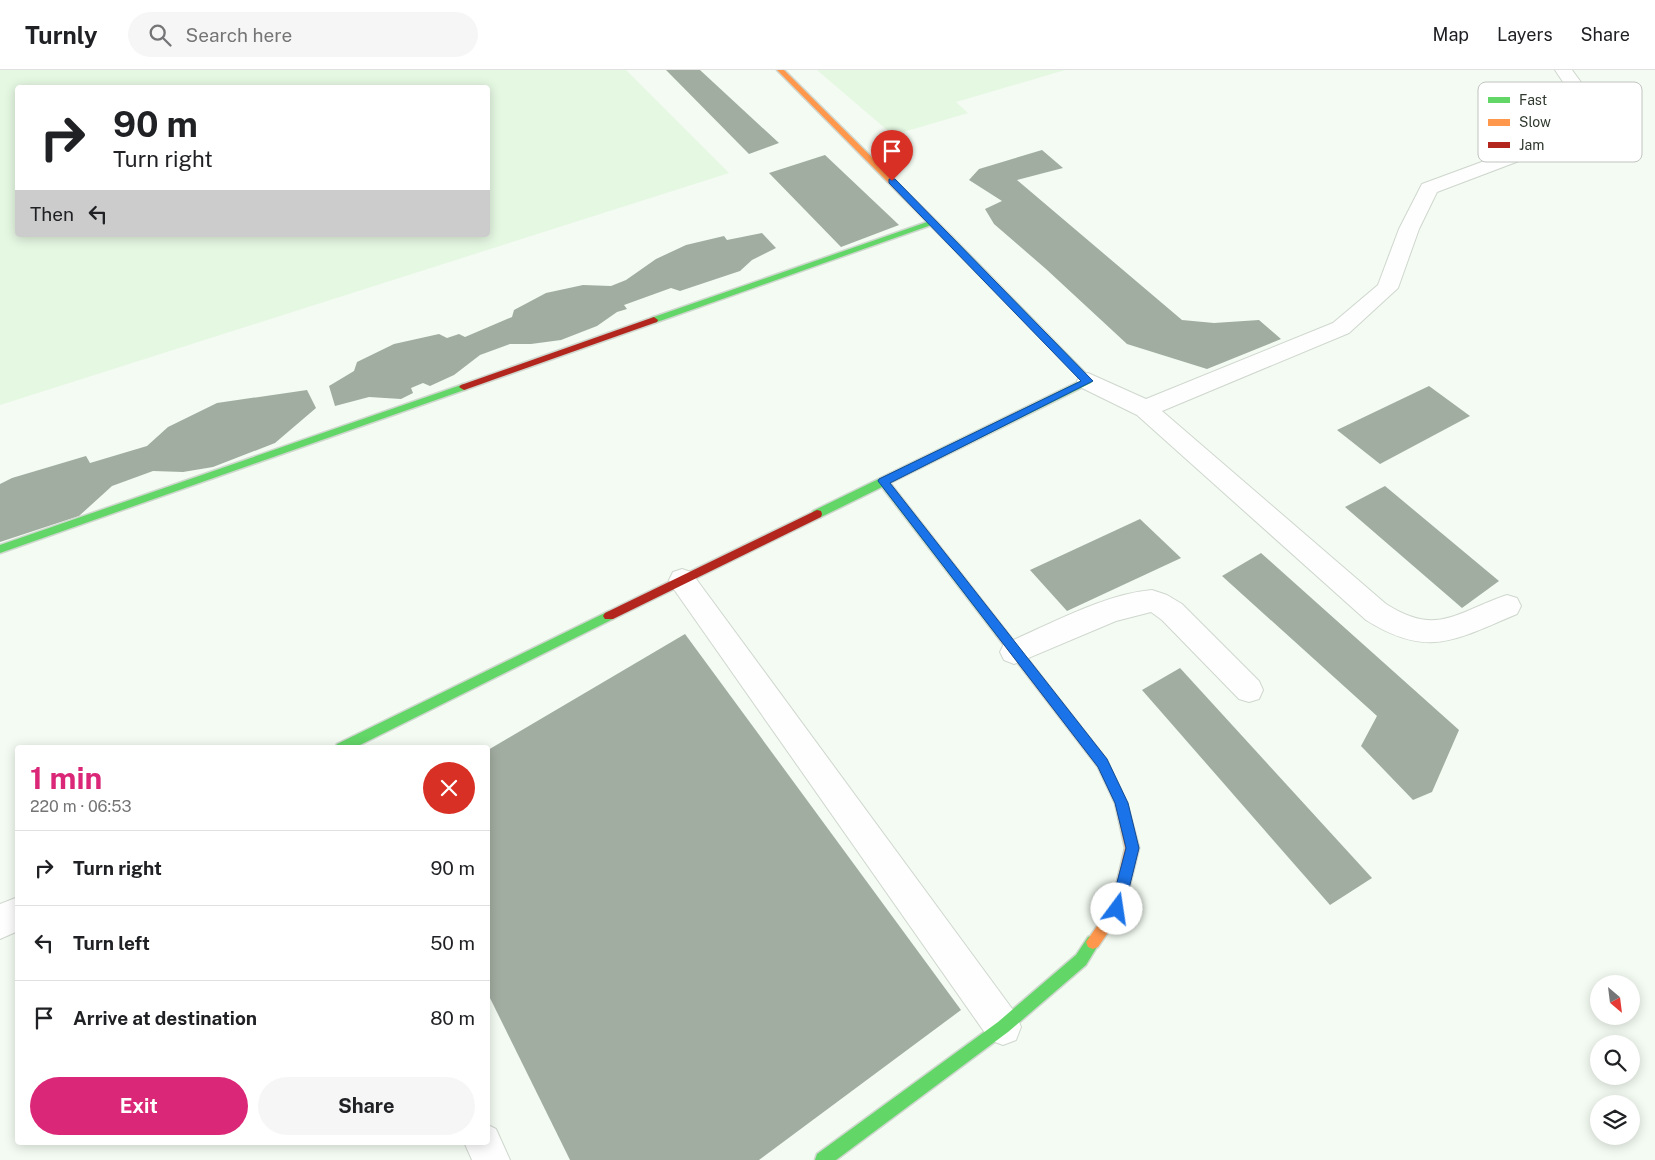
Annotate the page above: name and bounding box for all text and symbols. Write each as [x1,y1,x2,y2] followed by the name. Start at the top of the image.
[128,12,478,57] search box
[25,21,98,49] text: Turnly
[146,21,174,49] icon: search
[186,24,292,46] text: Search here
[1433,24,1469,45] text: Map
[1497,24,1553,45] text: Layers
[1581,24,1630,45] text: Share
[1478,82,1642,162] legend
[1519,92,1547,108] text: Fast
[113,104,198,145] text: 90 m
[30,105,95,170] icon: right
[1519,114,1551,130] text: Slow
[871,130,913,181] pin
[878,137,906,165] icon: arrive
[1519,137,1544,153] text: Jam
[113,146,213,172] text: Turn right
[84,200,112,228] icon: left
[30,203,74,225] text: Then
[30,760,102,796] text: 1 min
[423,762,475,814] button: close
[30,797,132,816] text: 220 m · 06:53
[30,854,58,882] icon: right
[73,857,162,879] text: Turn right
[431,857,475,879] text: 90 m
[1090,882,1142,934] position arrow
[30,929,58,957] icon: left
[73,932,150,954] text: Turn left
[430,932,475,954] text: 50 m
[1590,975,1640,1025] north arrow
[1590,975,1640,1145] map controls
[30,1004,58,1032] icon: arrive
[73,1007,257,1029] text: Arrive at destination
[430,1007,475,1029] text: 80 m
[1590,1035,1640,1085] button: search
[30,1077,248,1135] button: Exit
[258,1077,475,1135] button: Share
[1590,1095,1640,1145] button: layers

